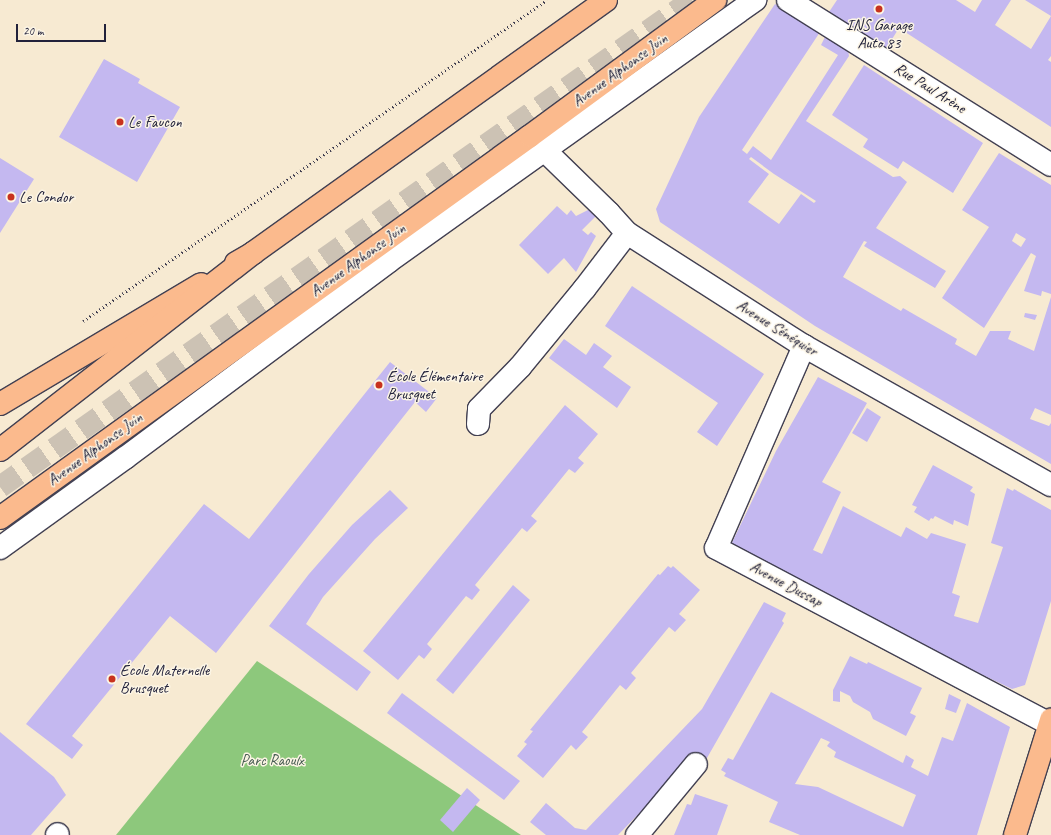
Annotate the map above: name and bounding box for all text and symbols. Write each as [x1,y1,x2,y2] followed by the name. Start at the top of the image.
[874,4,884,14] marker: INS Garage Auto 83
[846,15,912,53] place label: INS Garage Auto 83
[18,16,108,42] scale bar
[23,23,43,39] text: 20 m
[569,29,671,111] street label: Avenue Alphonse Juin
[891,59,969,117] street label: Rue Paul Arène
[128,112,182,132] place label: Le Faucon
[115,117,125,127] marker: Le Faucon
[19,187,73,207] place label: Le Condor
[6,192,16,202] marker: Le Condor
[307,219,409,301] street label: Avenue Alphonse Juin
[733,296,821,360] street label: Avenue Sénéquier
[387,366,483,404] place label: École Élémentaire Brusquet
[374,380,384,390] marker: École Élémentaire Brusquet
[44,408,146,490] street label: Avenue Alphonse Juin
[747,557,825,611] street label: Avenue Dussap
[120,660,210,698] place label: École Maternelle Brusquet
[107,674,117,684] marker: École Maternelle Brusquet
[240,750,304,770] park label: Parc Raoulx

